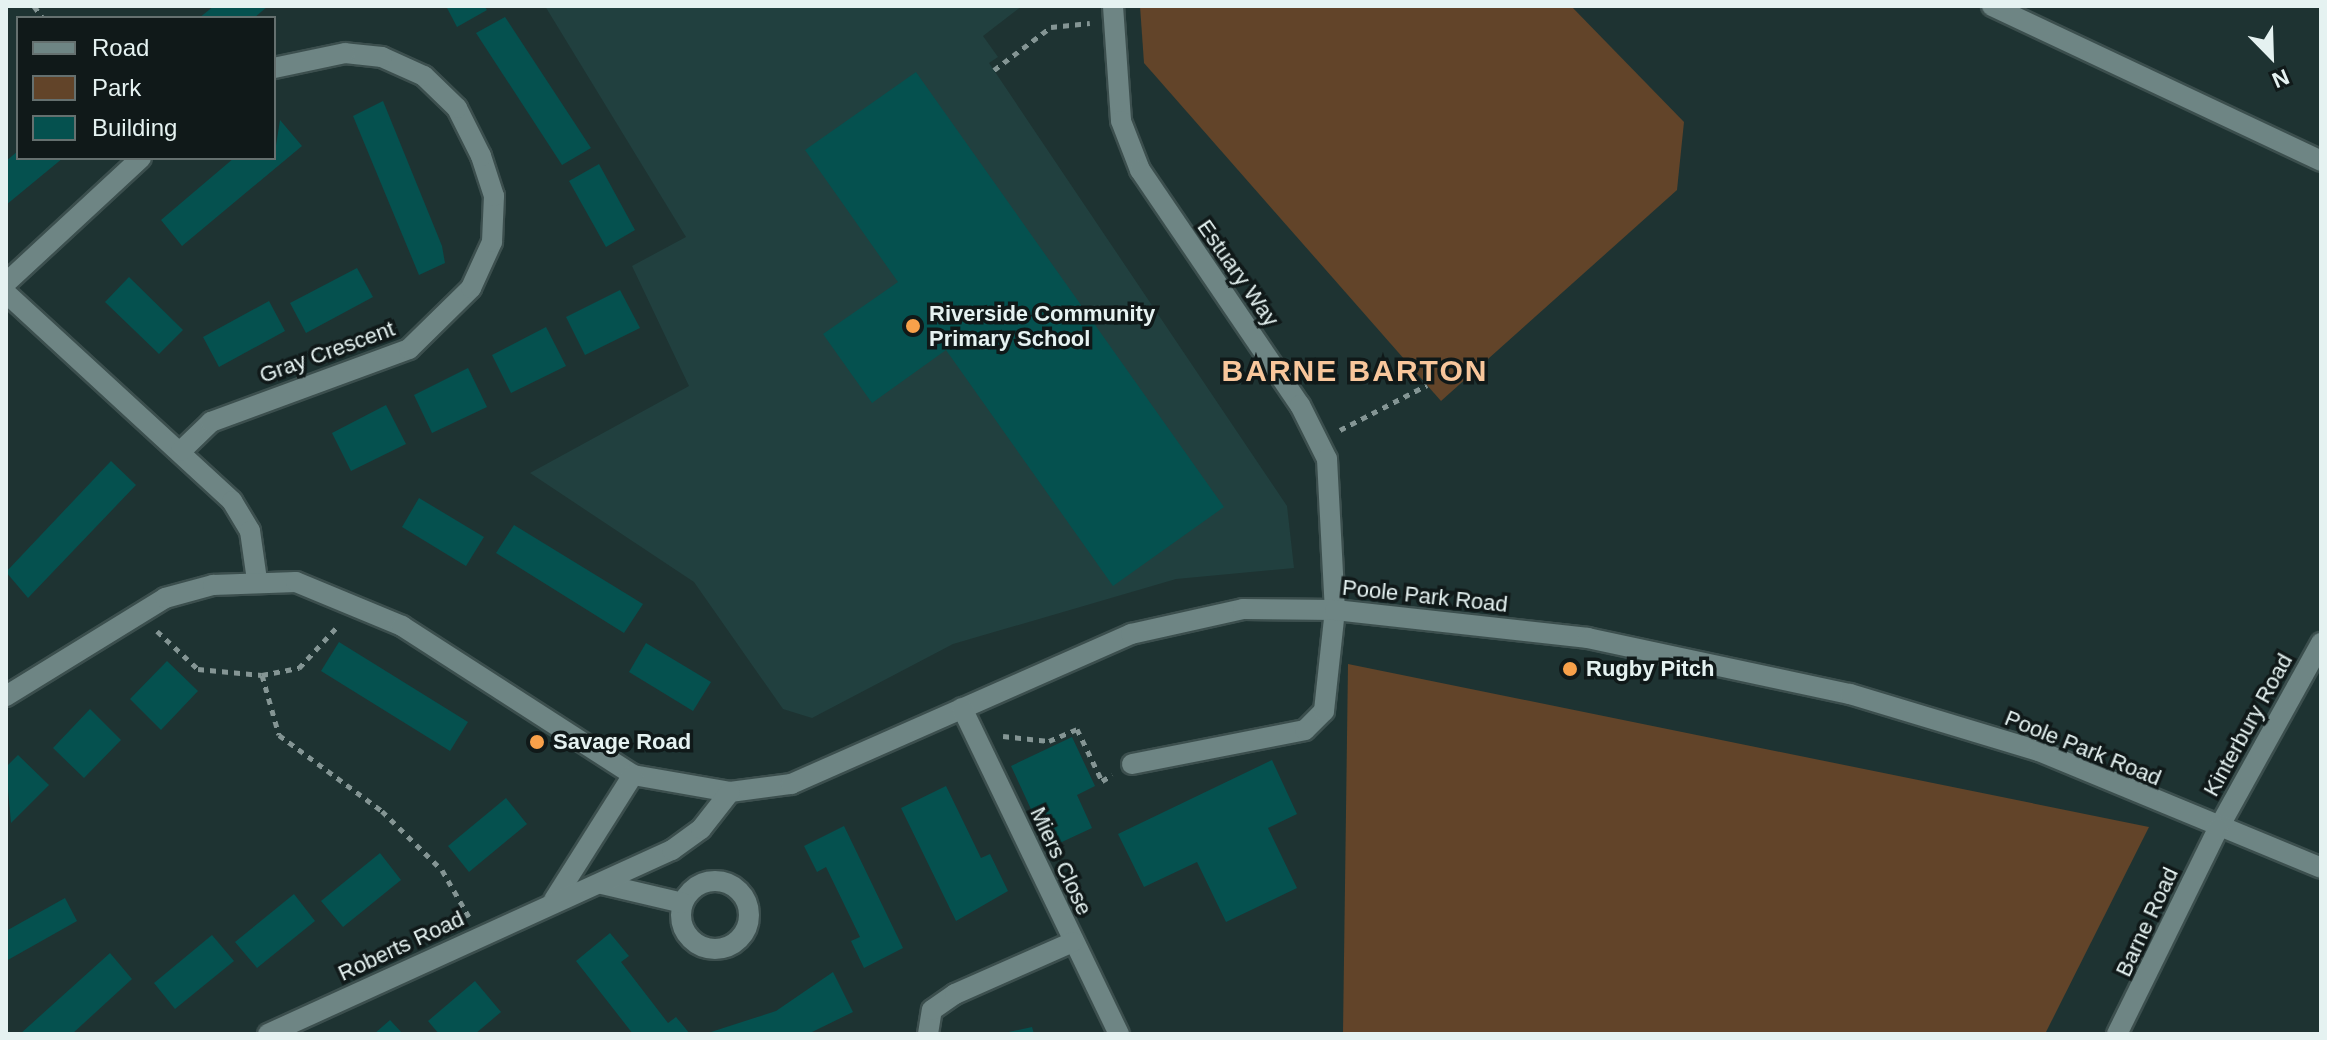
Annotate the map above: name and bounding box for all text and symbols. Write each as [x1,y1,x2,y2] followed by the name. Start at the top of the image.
[16,16,276,160] legend
[2231,16,2311,96] north arrow
[92,34,149,61] text: Road
[2268,64,2293,93] text: N
[92,74,141,101] text: Park
[92,114,177,141] text: Building
[1192,215,1284,331] street label: Estuary Way
[929,300,1155,352] place label: Riverside Community Primary School
[256,315,398,389] street label: Gray Crescent
[904,317,922,335] marker: Riverside Community Primary School
[1222,353,1488,389] district label: BARNE BARTON
[1341,574,1509,618] street label: Poole Park Road
[2198,649,2298,801] street label: Kinterbury Road
[1586,656,1714,682] place label: Rugby Pitch
[1561,660,1579,678] marker: Rugby Pitch
[2001,705,2165,791] street label: Poole Park Road
[553,729,691,755] place label: Savage Road
[528,733,546,751] marker: Savage Road
[1024,803,1098,919] street label: Miers Close
[2110,863,2184,981] street label: Barne Road
[334,905,468,987] street label: Roberts Road

